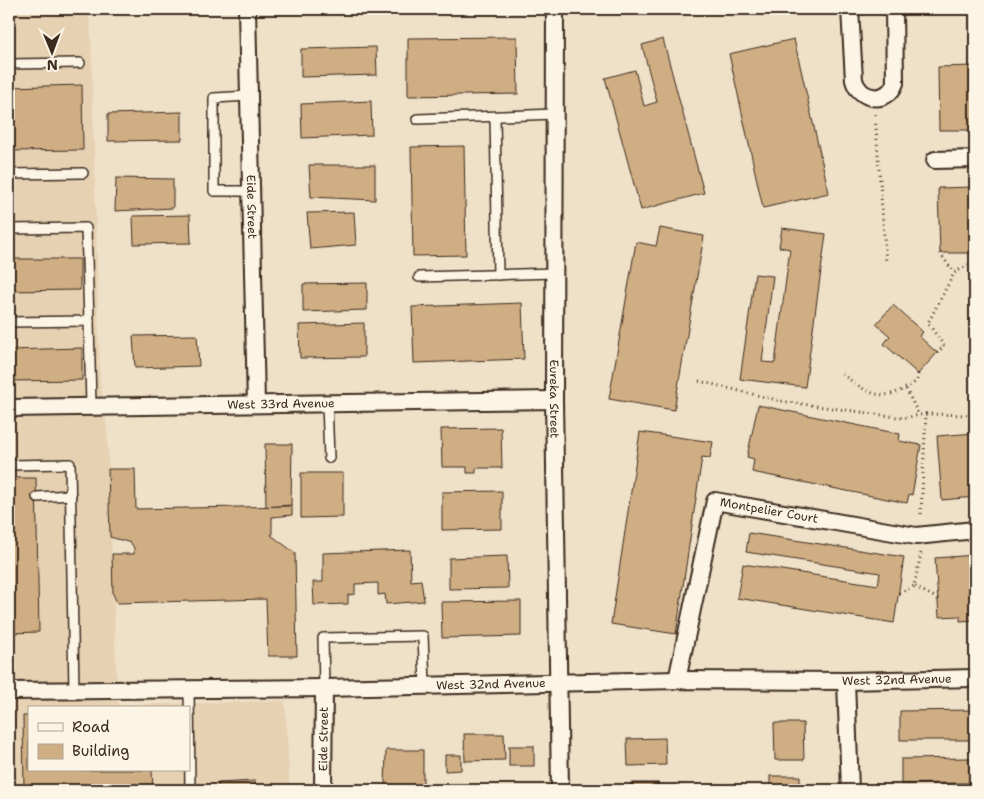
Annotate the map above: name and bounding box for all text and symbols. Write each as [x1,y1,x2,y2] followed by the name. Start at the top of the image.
[28,28,78,78] north arrow
[47,56,58,74] text: N
[243,175,260,239] street label: Eide Street
[546,359,563,439] street label: Eureka Street
[227,395,335,413] street label: West 33rd Avenue
[719,494,820,527] street label: Montpelier Court
[842,671,952,689] street label: West 32nd Avenue
[436,675,546,693] street label: West 32nd Avenue
[28,706,190,772] legend
[315,707,332,771] street label: Eide Street
[72,717,110,737] text: Road
[72,741,129,761] text: Building

